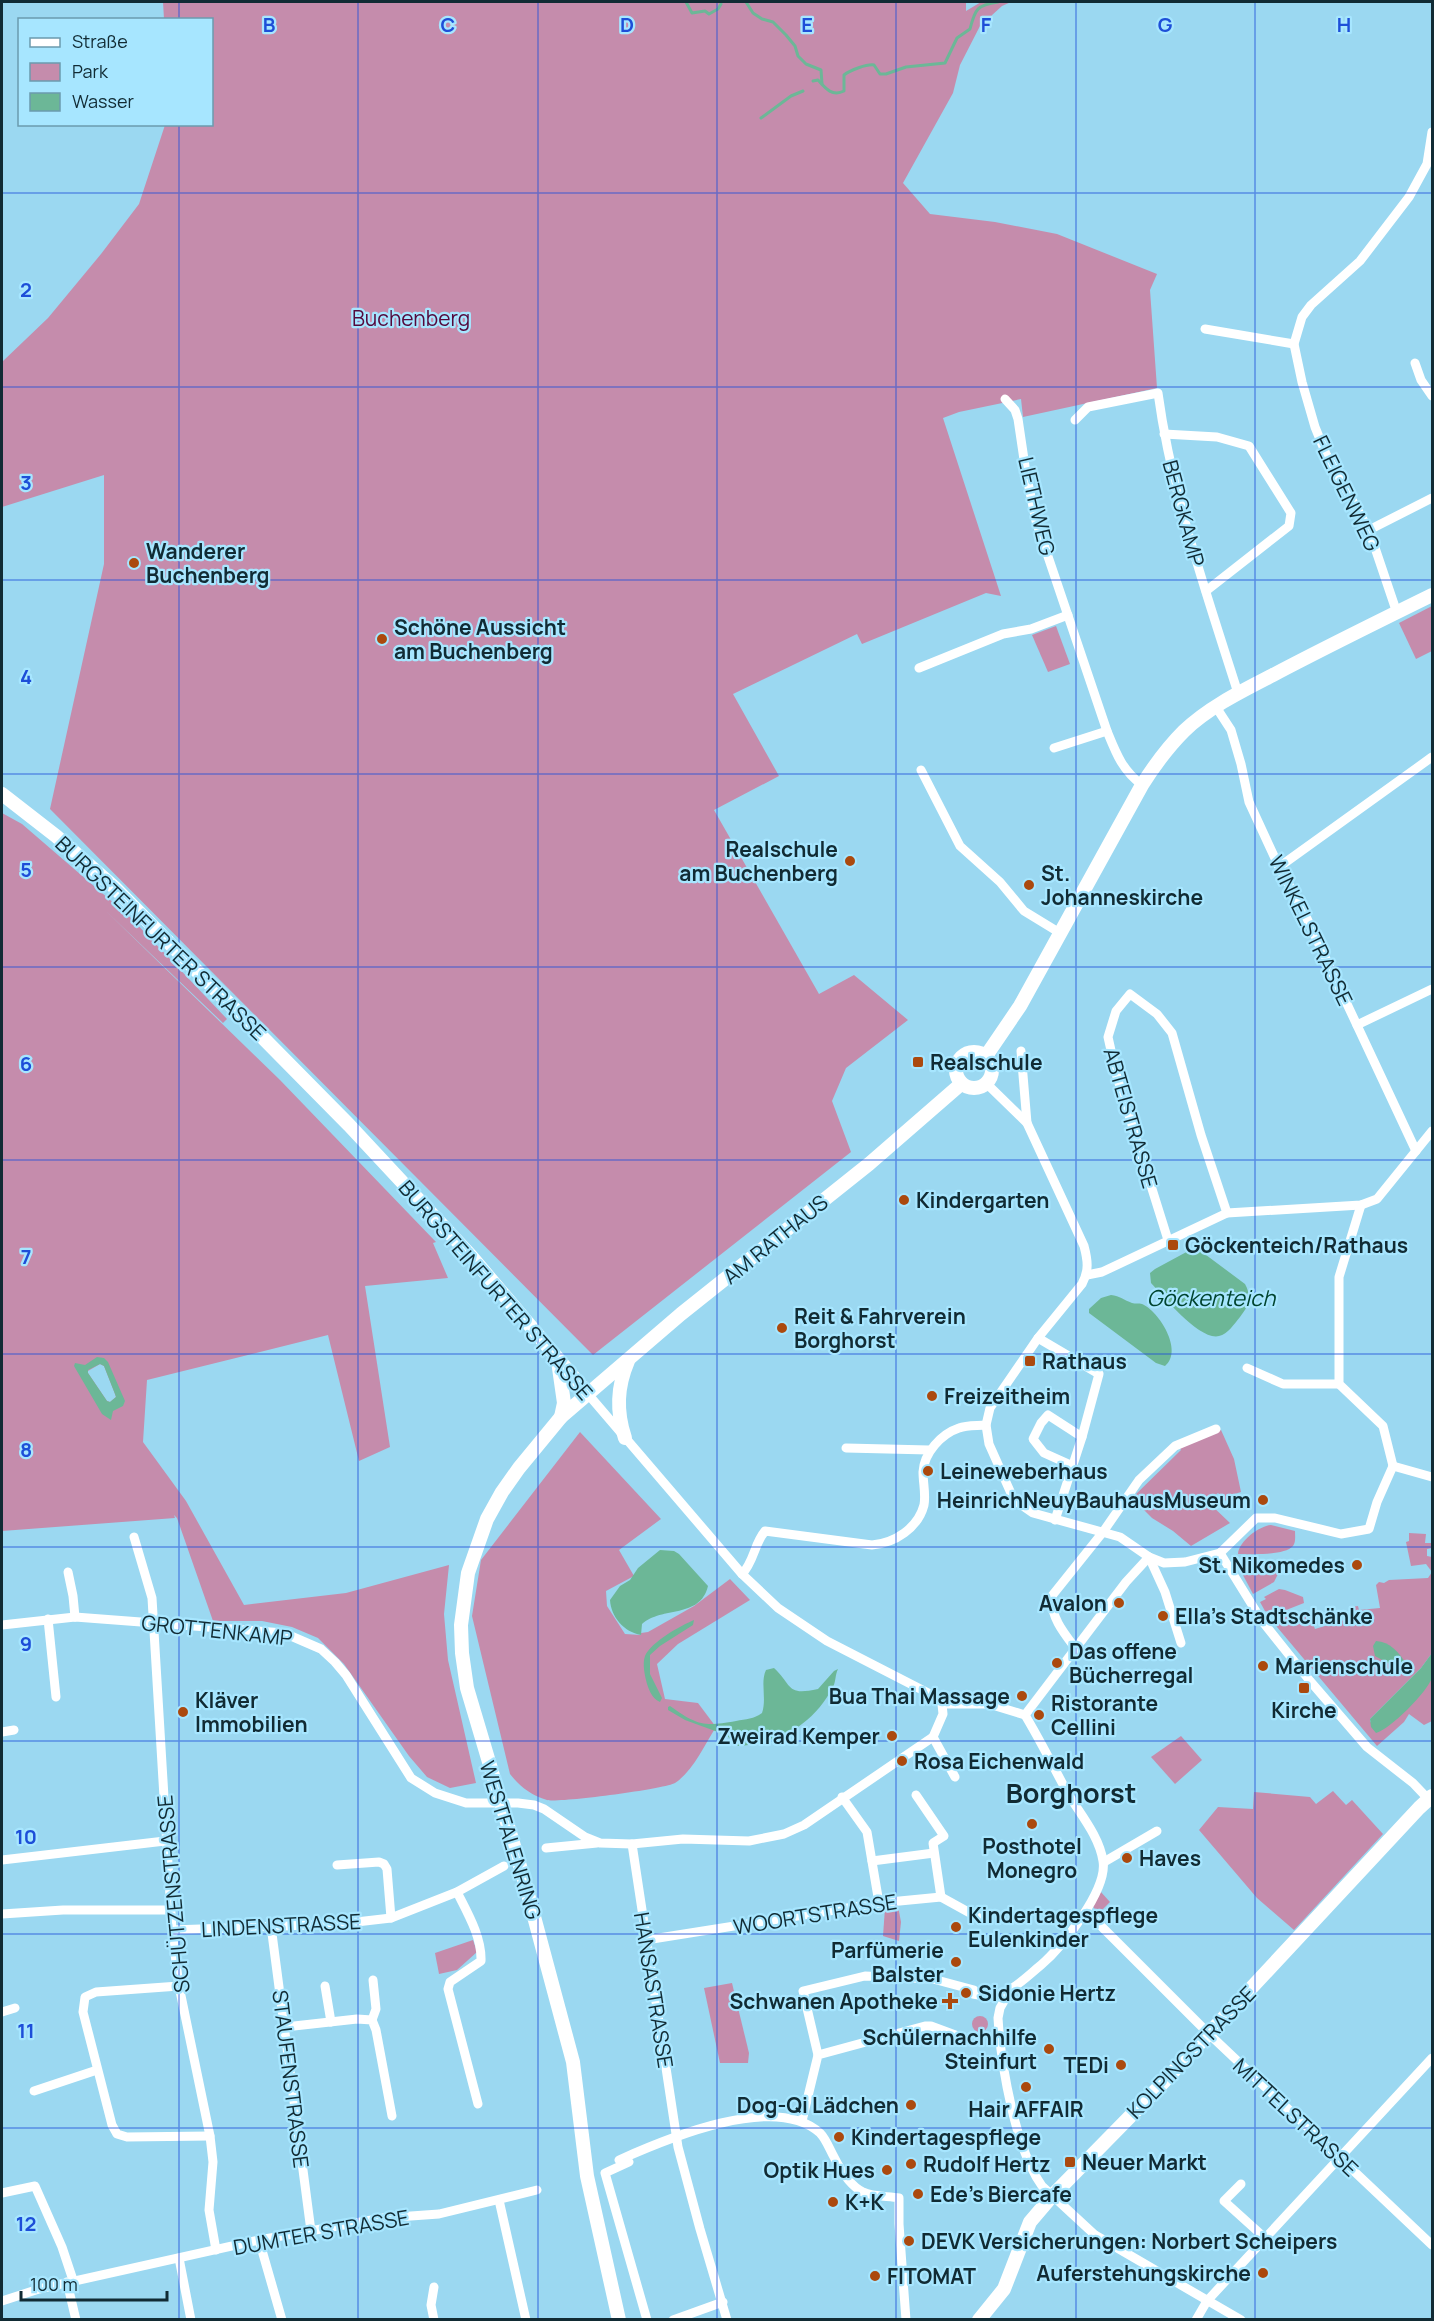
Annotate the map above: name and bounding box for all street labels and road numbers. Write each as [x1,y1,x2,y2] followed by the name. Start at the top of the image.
[1307,431,1387,556] street label: FLEIGENWEG
[1012,454,1062,558] street label: LIETHWEG
[1156,457,1212,570] street label: BERGKAMP
[50,830,272,1046] street label: BURGSTEINFURTER STRASSE
[1263,850,1359,1010] street label: WINKELSTRASSE
[1098,1044,1164,1192] street label: ABTEISTRASSE
[393,1174,599,1406] street label: BURGSTEINFURTER STRASSE
[717,1188,833,1290] street label: AM RATHAUS
[140,1608,294,1652] street label: GROTTENKAMP
[474,1757,549,1923] street label: WESTFALENRING
[150,1794,196,1994] street label: SCHÜTZENSTRASSE
[731,1887,899,1941] street label: WOORTSTRASSE
[200,1907,362,1943] street label: LINDENSTRASSE
[628,1910,680,2070] street label: HANSASTRASSE
[1120,1980,1262,2124] street label: KOLPINGSTRASSE
[266,1988,316,2170] street label: STAUFENSTRASSE
[1227,2052,1365,2182] street label: MITTELSTRASSE
[231,2203,411,2261] street label: DUMTER STRASSE

